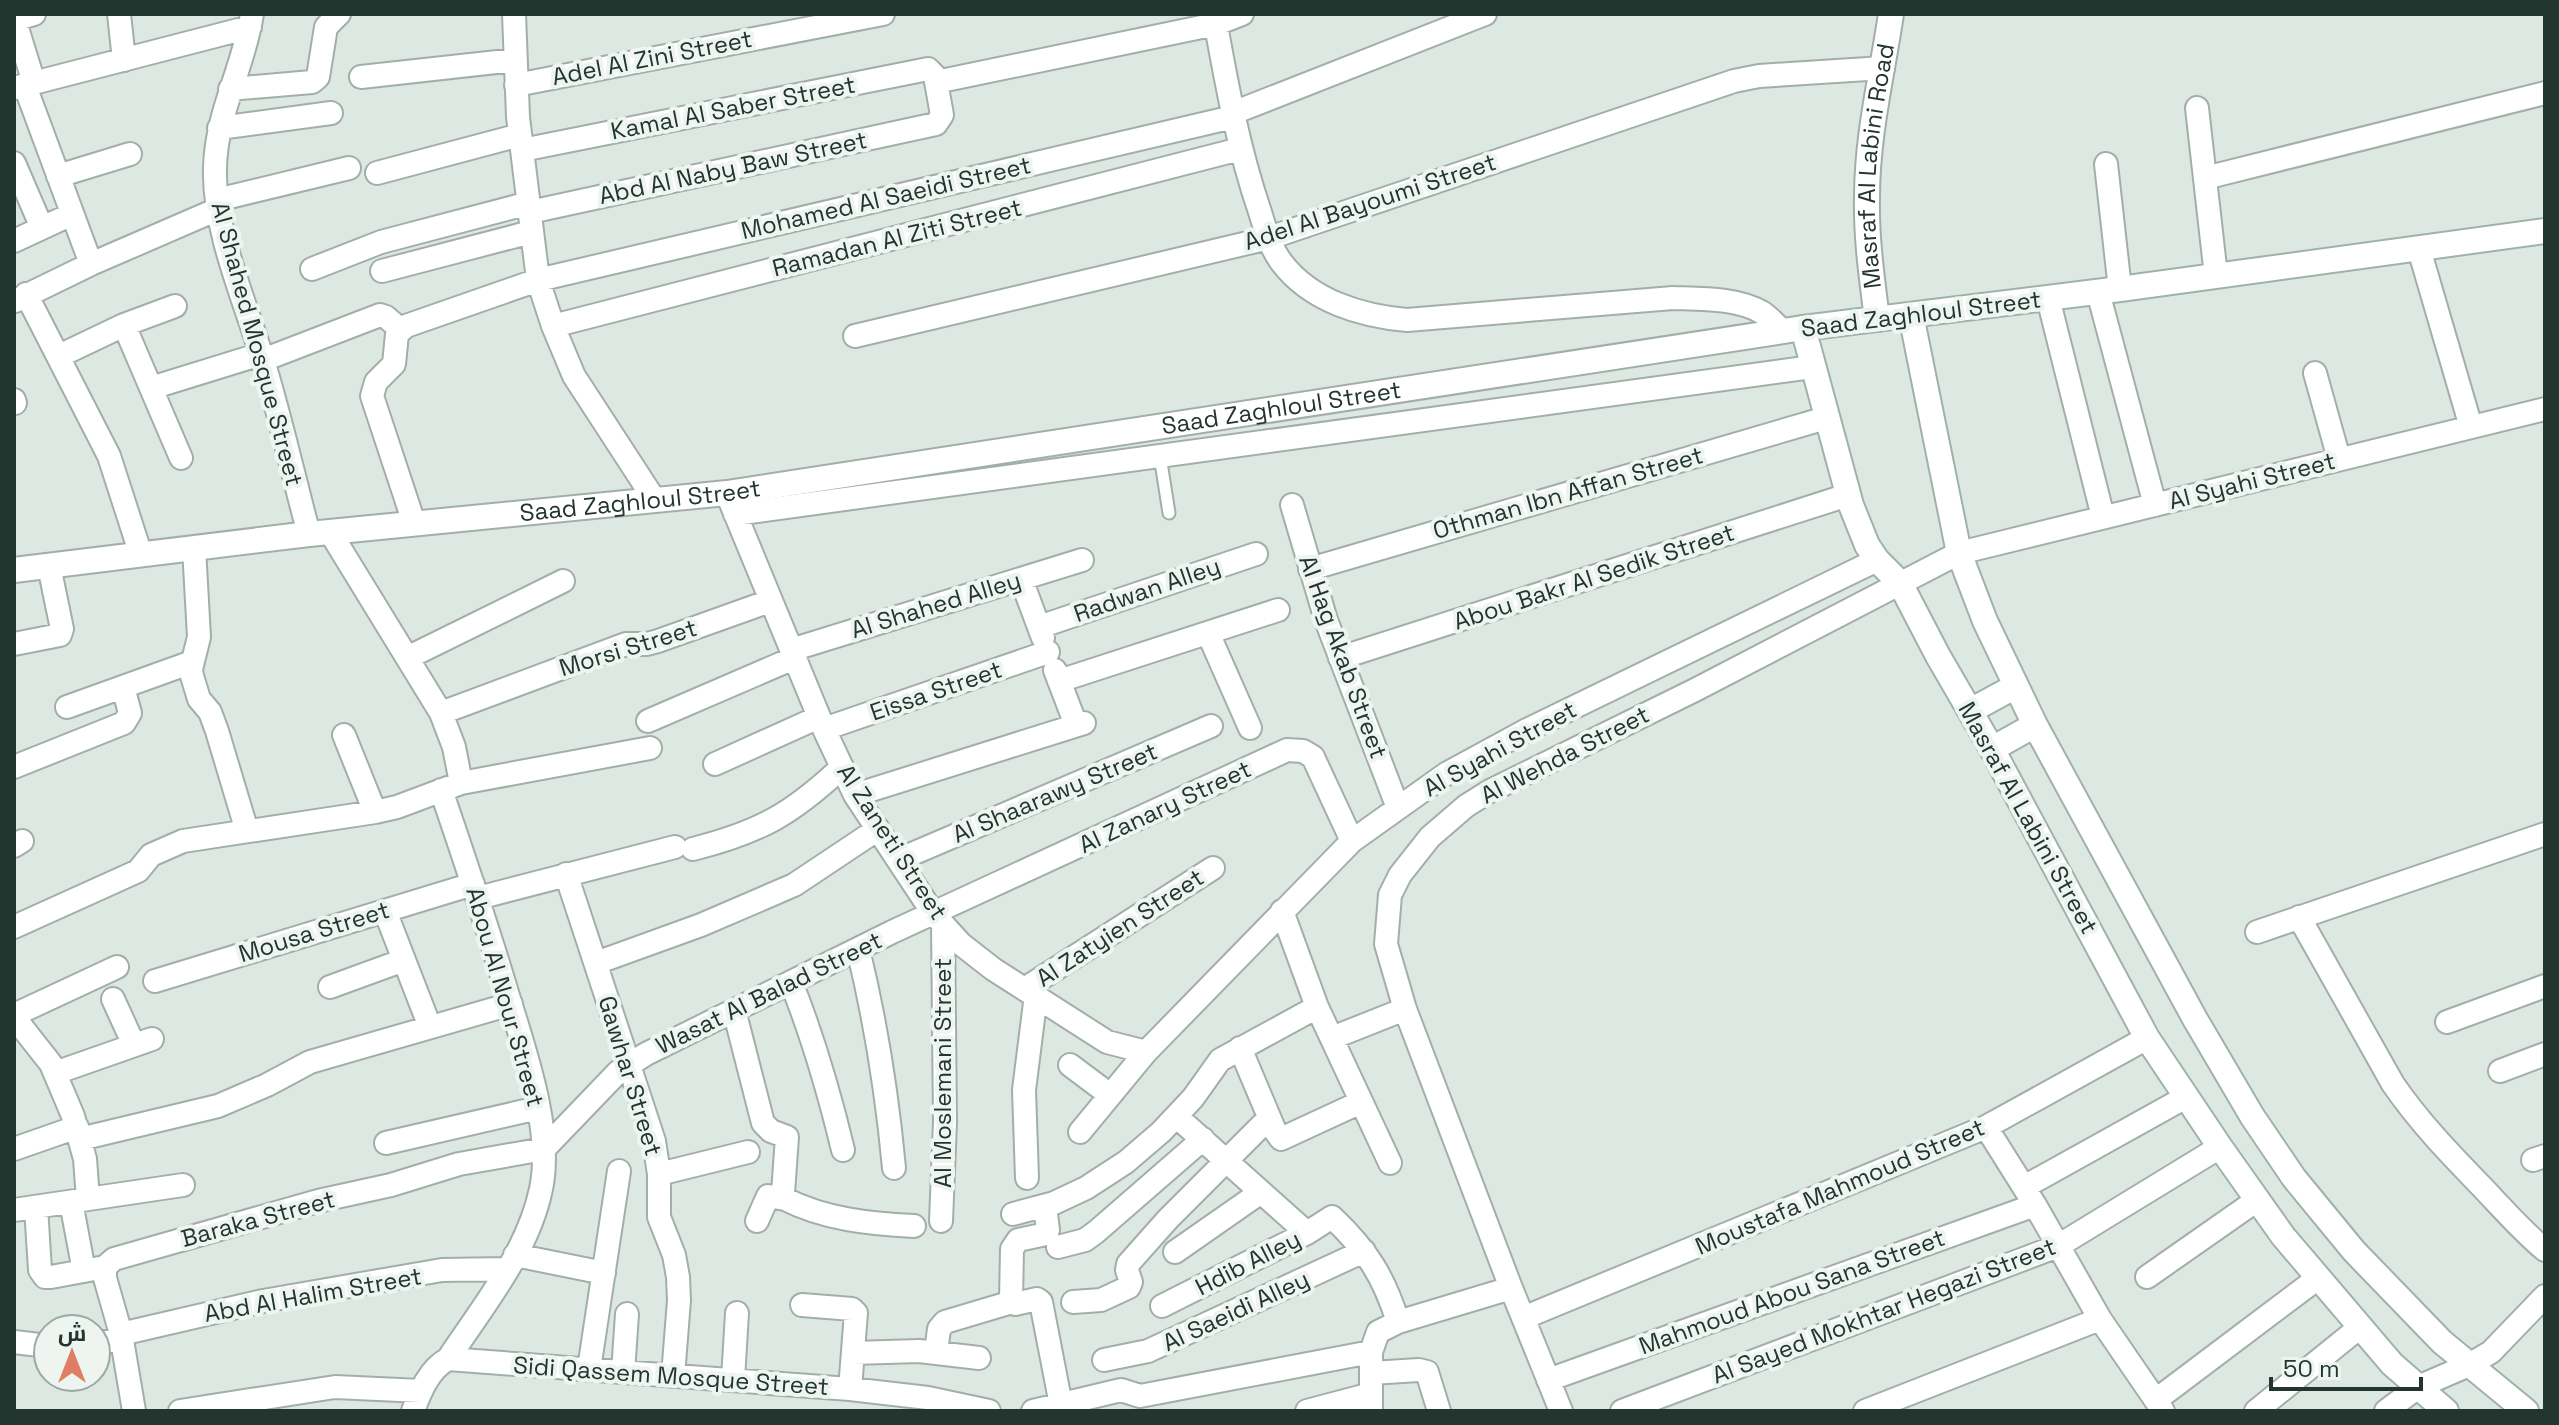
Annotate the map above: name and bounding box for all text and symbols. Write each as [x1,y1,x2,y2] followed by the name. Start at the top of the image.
[549,23,755,92] street label: Adel Al Zini Street
[1851,41,1901,290] street label: Masraf Al Labini Road
[608,69,858,146] street label: Kamal Al Saber Street
[596,124,870,211] street label: Abd Al Naby Baw Street
[1240,146,1500,257] street label: Adel Al Bayoumi Street
[738,149,1034,246] street label: Mohamed Al Saeidi Street
[769,191,1025,284] street label: Ramadan Al Ziti Street
[205,198,310,489] street label: Al Shahed Mosque Street
[1799,283,2043,344] street label: Saad Zaghloul Street
[1159,374,1403,441] street label: Saad Zaghloul Street
[1429,439,1707,546] street label: Othman Ibn Affan Street
[2165,445,2338,516] street label: Al Syahi Street
[518,472,763,528] street label: Saad Zaghloul Street
[1449,516,1738,637] street label: Abou Bakr Al Sedik Street
[1069,550,1224,629] street label: Radwan Alley
[1292,551,1395,763] street label: Al Hag Akab Street
[847,564,1025,645] street label: Al Shahed Alley
[555,612,700,683] street label: Morsi Street
[866,653,1006,728] street label: Eissa Street
[1418,694,1582,803] street label: Al Syahi Street
[1952,696,2105,939] street label: Masraf Al Labini Street
[1475,699,1654,810] street label: Al Wehda Street
[948,735,1162,850] street label: Al Shaarawy Street
[1074,753,1256,860] street label: Al Zanary Street
[830,758,954,926] street label: Al Zaneti Street
[1030,862,1210,993] street label: Al Zatyien Street
[459,883,552,1110] street label: Abou Al Nour Street
[235,894,393,969] street label: Mousa Street
[650,924,887,1061] street label: Wasat Al Balad Street
[927,958,958,1188] street label: Al Moslemani Street
[591,992,670,1160] street label: Gawhar Street
[1690,1111,1989,1262] street label: Moustafa Mahmoud Street
[178,1183,338,1254] street label: Baraka Street
[1635,1222,1949,1361] street label: Mahmoud Abou Sana Street
[1190,1223,1306,1302] street label: Hdib Alley
[1708,1231,2060,1391] street label: Al Sayed Mokhtar Hegazi Street
[202,1260,424,1329] street label: Abd Al Halim Street
[1157,1263,1314,1358] street label: Al Saeidi Alley
[32,1313,112,1393] north arrow
[58,1319,86,1347] text: ش
[2271,1341,2421,1391] scale bar
[512,1349,830,1402] street label: Sidi Qassem Mosque Street
[2283,1353,2340,1384] text: 50 m

